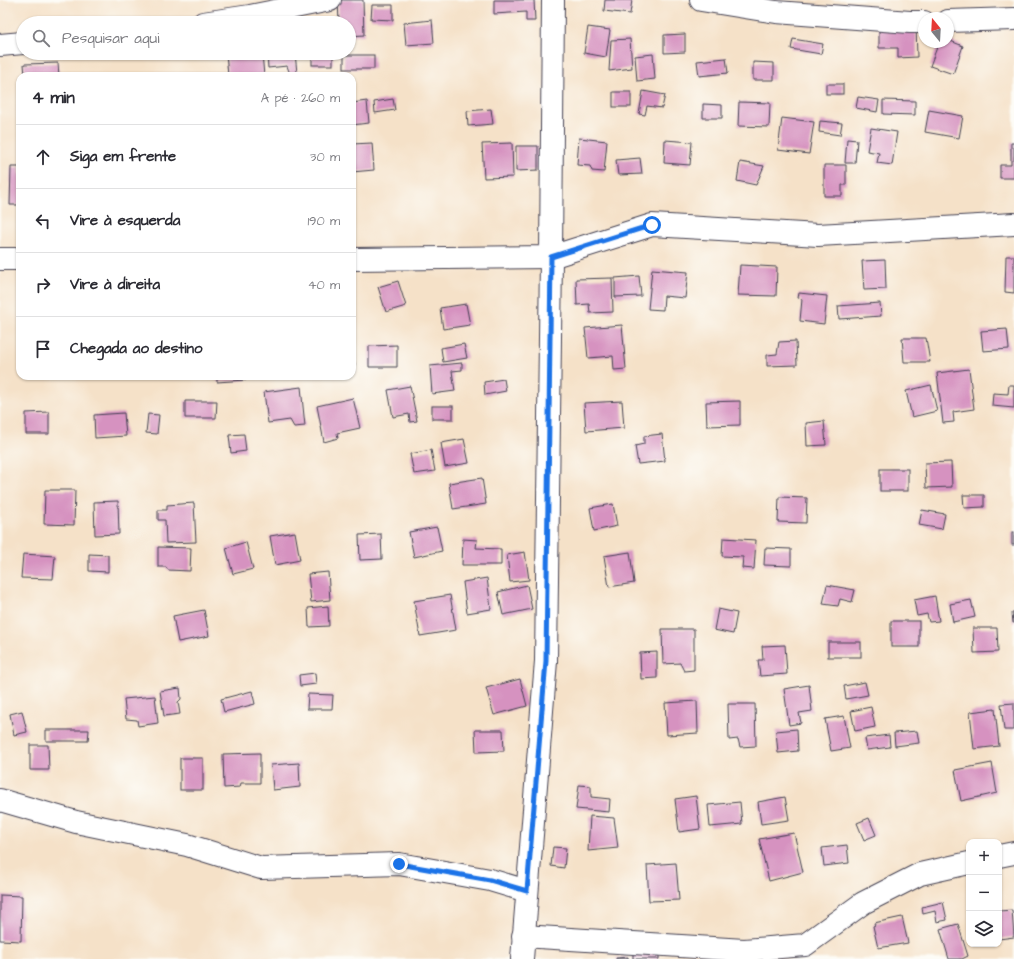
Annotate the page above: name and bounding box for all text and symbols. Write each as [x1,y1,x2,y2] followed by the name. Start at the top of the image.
[918,12,954,48] north arrow
[16,16,356,60] search box
[30,27,52,49] icon: search
[62,28,159,49] text: Pesquisar aqui
[32,86,75,110] text: 4 min
[261,89,340,107] text: A pé · 260 m
[32,146,54,168] icon: ahead
[70,146,176,167] text: Siga em frente
[310,148,340,166] text: 30 m
[32,210,54,232] icon: left
[70,210,180,231] text: Vire à esquerda
[307,212,340,230] text: 190 m
[643,216,661,234] route start
[32,274,54,296] icon: right
[70,274,160,295] text: Vire à direita
[308,276,340,294] text: 40 m
[32,338,54,360] icon: arrive
[70,338,203,359] text: Chegada ao destino
[966,839,1002,947] map controls
[966,839,1002,875] button: +
[390,855,408,873] route end
[966,875,1002,911] button: −
[966,911,1002,947] button: layers

